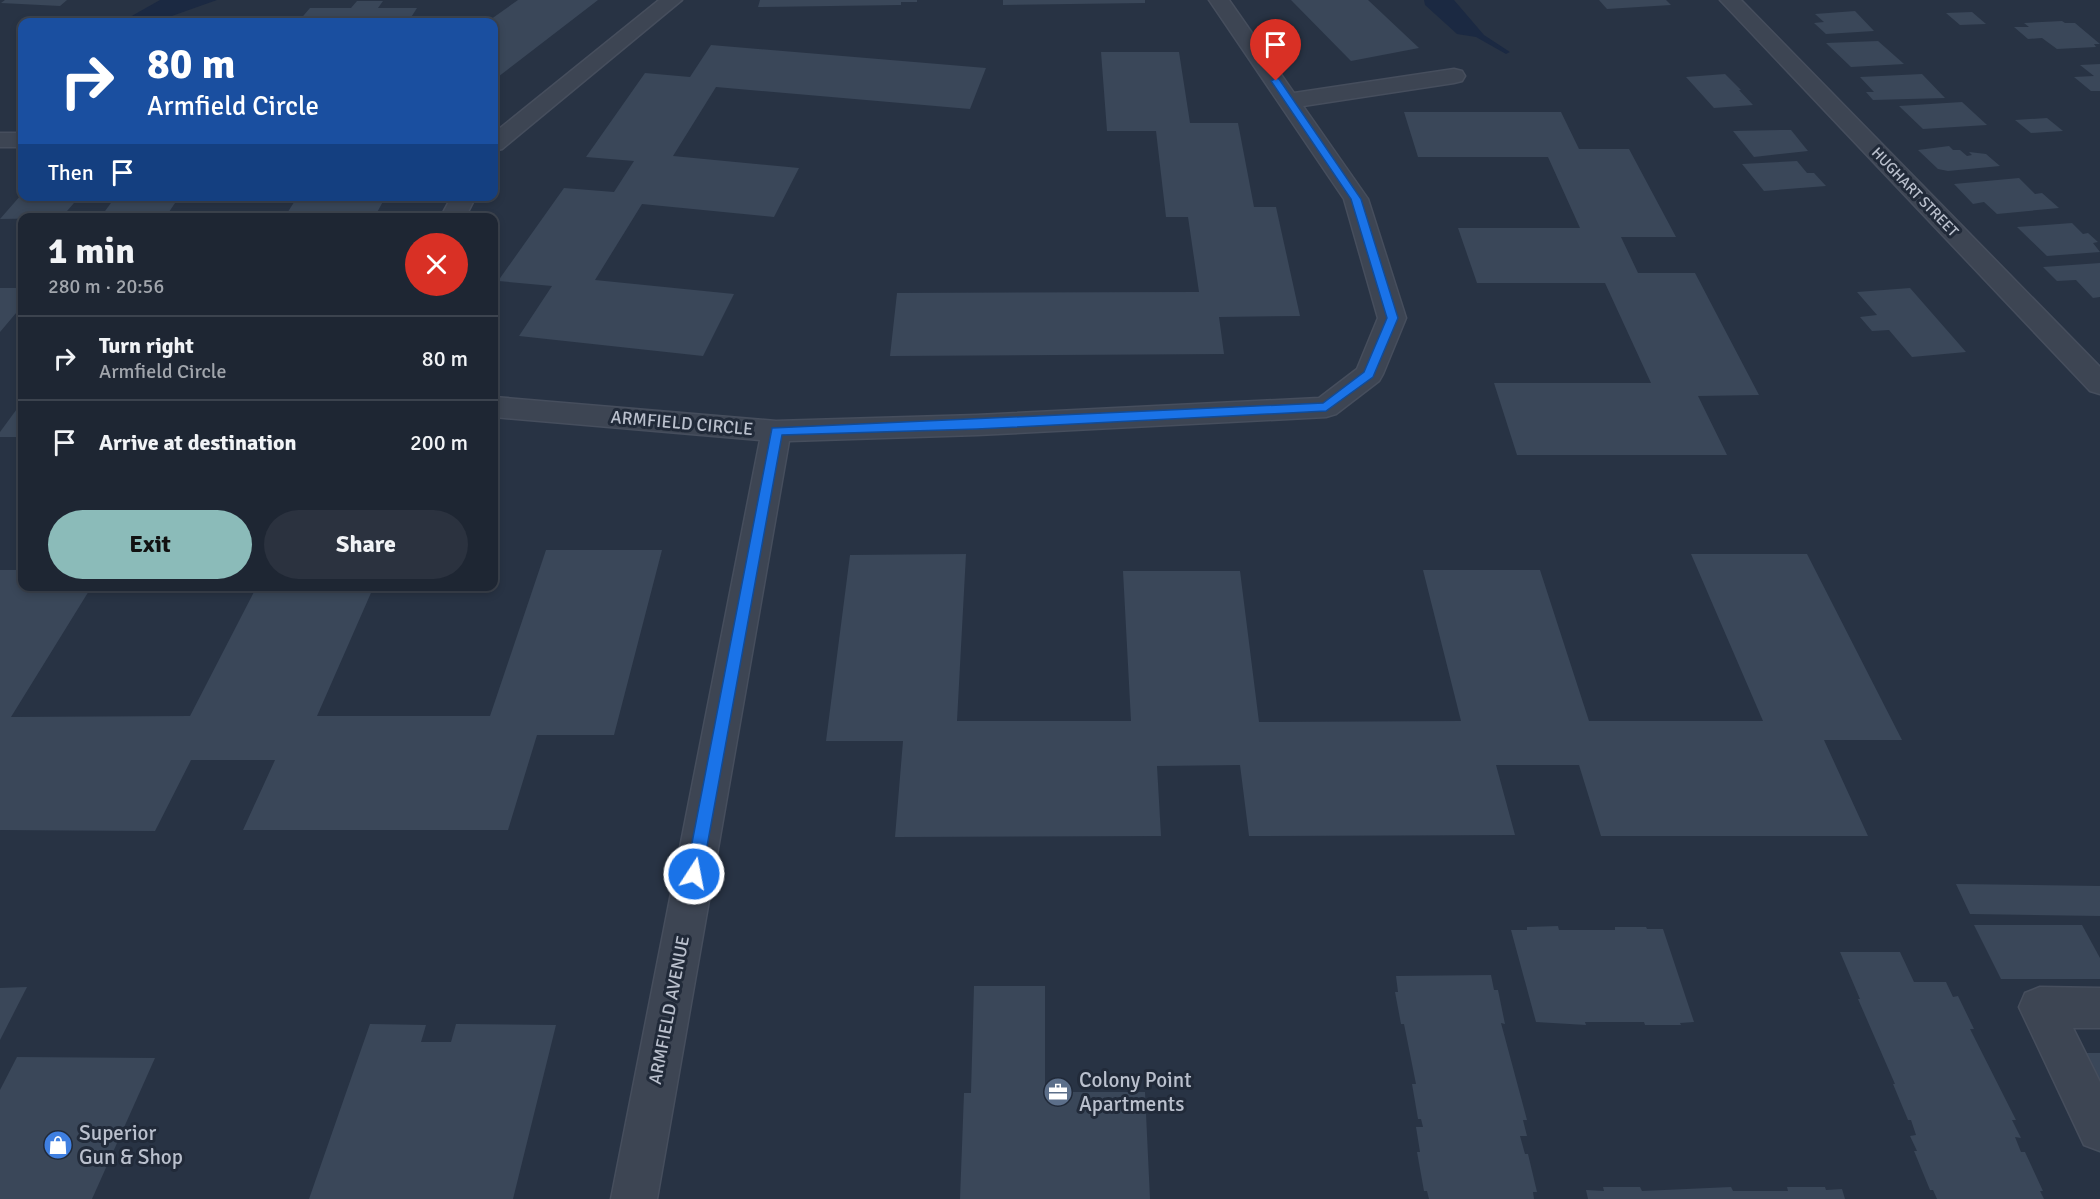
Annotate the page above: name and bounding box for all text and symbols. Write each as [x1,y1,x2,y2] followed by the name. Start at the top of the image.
[1250,19,1301,81] pin
[1259,28,1292,61] icon: arrive
[147,39,236,90] text: 80 m
[48,42,126,120] icon: right
[147,90,319,123] text: Armfield Circle
[1868,144,1963,241] street label: HUGHART STREET
[106,156,139,189] icon: arrive
[48,159,94,186] text: Then
[48,229,135,274] text: 1 min
[405,233,468,296] button: close
[48,274,164,299] text: 280 m · 20:56
[99,332,194,359] text: Turn right
[48,342,81,375] icon: right
[422,345,468,372] text: 80 m
[99,359,227,384] text: Armfield Circle
[610,406,754,440] street label: ARMFIELD CIRCLE
[48,426,81,459] icon: arrive
[99,429,296,456] text: Arrive at destination
[410,429,468,456] text: 200 m
[48,510,252,579] button: Exit
[264,510,468,579] button: Share
[662,842,726,906] position arrow
[644,934,694,1086] street label: ARMFIELD AVENUE
[1079,1067,1192,1117] place label: Colony Point Apartments
[1042,1076,1074,1108] office icon: Colony Point Apartments
[79,1120,183,1170] place label: Superior Gun & Shop
[42,1129,74,1161] shop icon: Superior Gun & Shop

